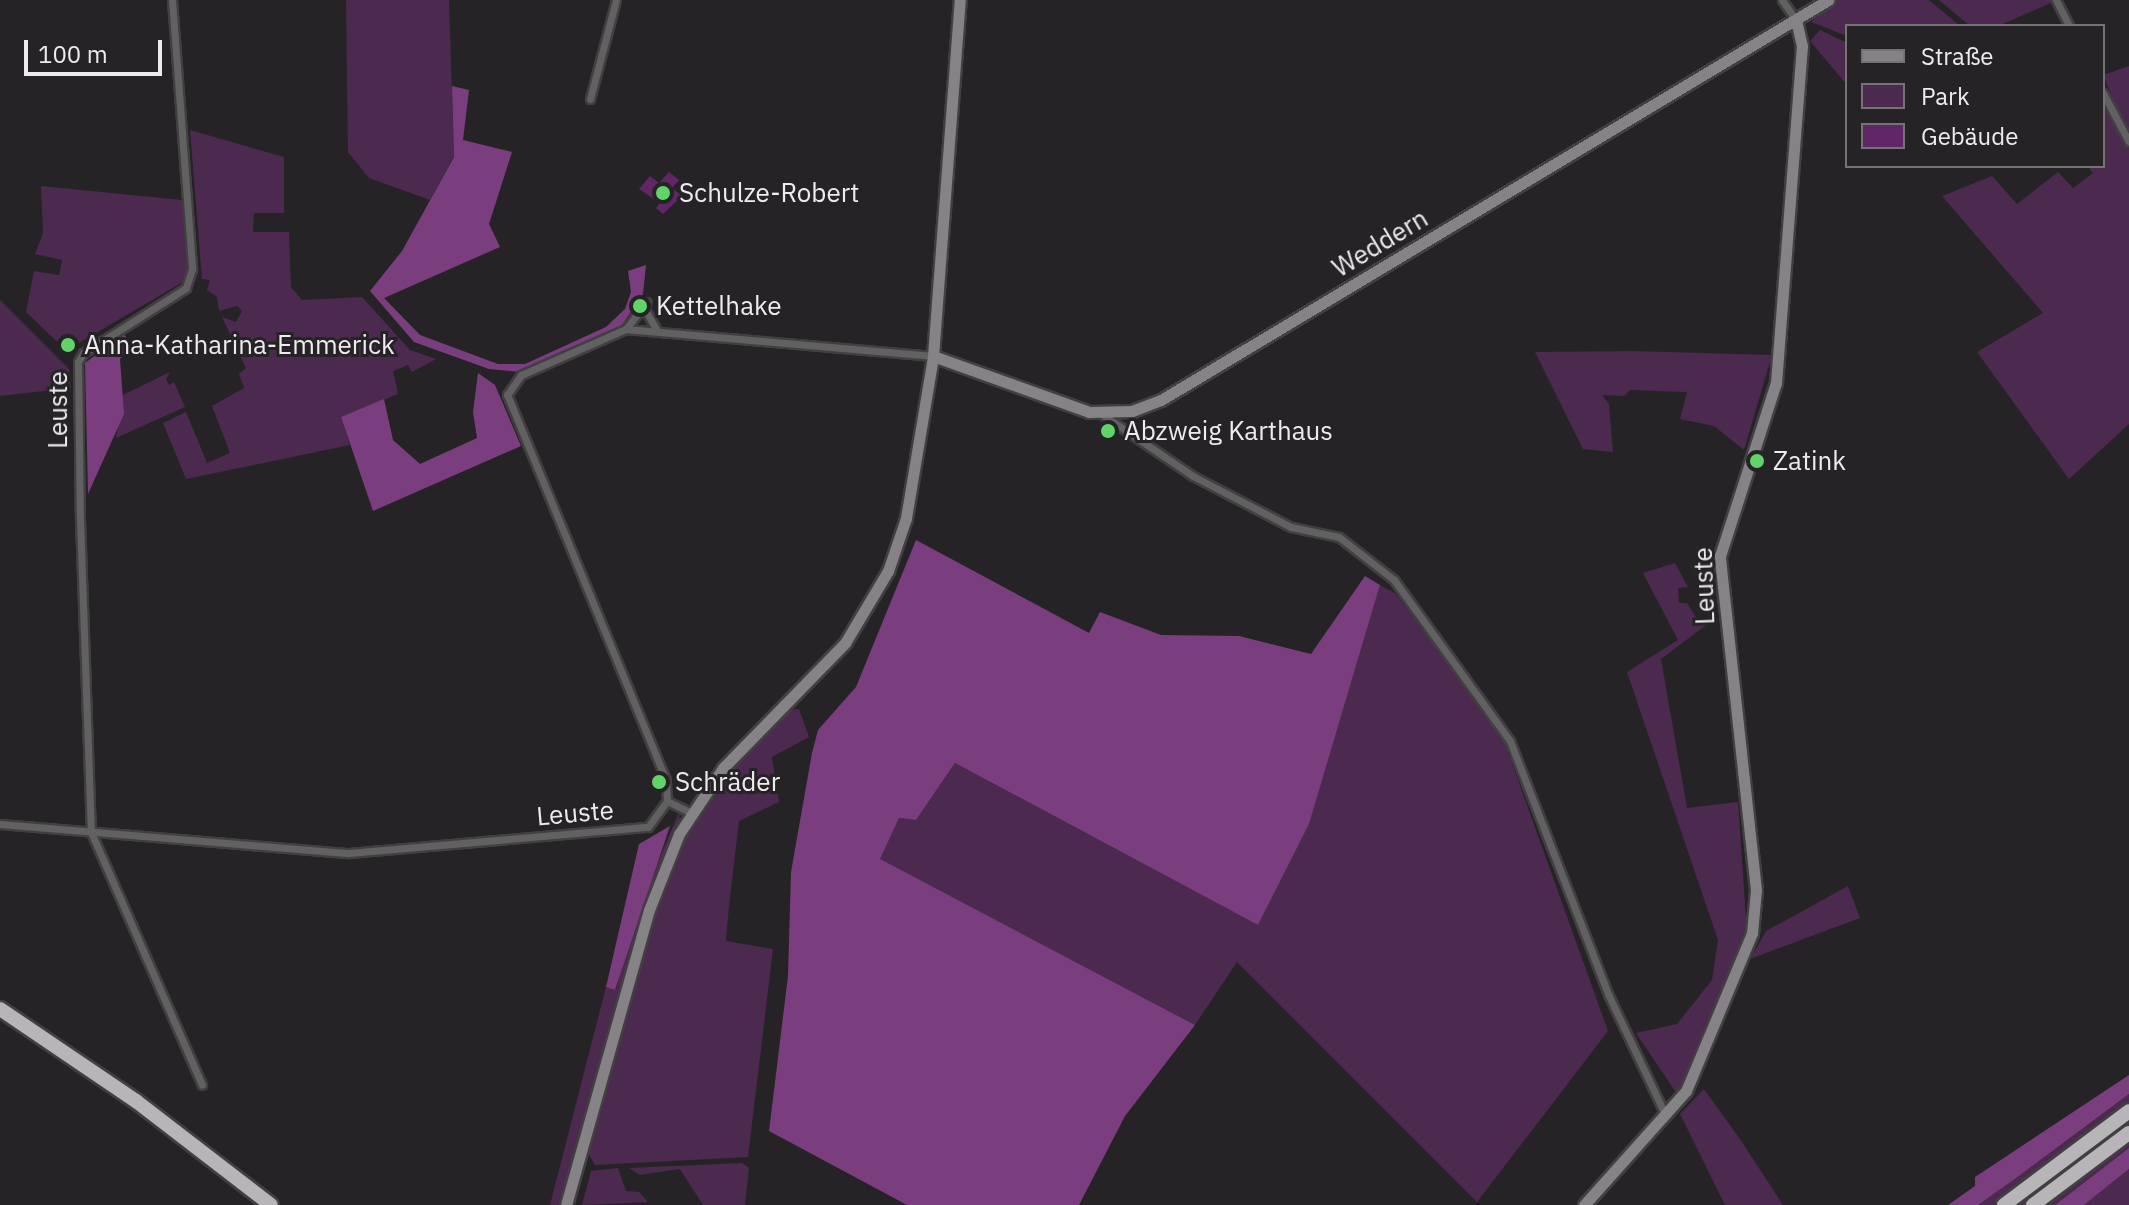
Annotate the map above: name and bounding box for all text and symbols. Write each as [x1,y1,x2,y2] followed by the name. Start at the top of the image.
[28,24,166,74] scale bar
[1845,24,2105,168] legend
[38,38,108,70] text: 100 m
[1921,40,1993,72] text: Straße
[1921,80,1970,112] text: Park
[1921,120,2018,152] text: Gebäude
[679,177,859,209] place label: Schulze-Robert
[654,184,672,202] marker: Schulze-Robert
[1327,202,1433,284] street label: Weddern
[656,290,782,322] place label: Kettelhake
[631,297,649,315] marker: Kettelhake
[84,329,395,361] place label: Anna-Katharina-Emmerick
[59,336,77,354] marker: Anna-Katharina-Emmerick
[42,371,74,449] street label: Leuste
[1124,415,1333,447] place label: Abzweig Karthaus
[1099,422,1117,440] marker: Abzweig Karthaus
[1773,445,1846,477] place label: Zatink
[1748,452,1766,470] marker: Zatink
[1687,547,1721,625] street label: Leuste
[675,766,780,798] place label: Schräder
[650,773,668,791] marker: Schräder
[535,794,615,832] street label: Leuste

